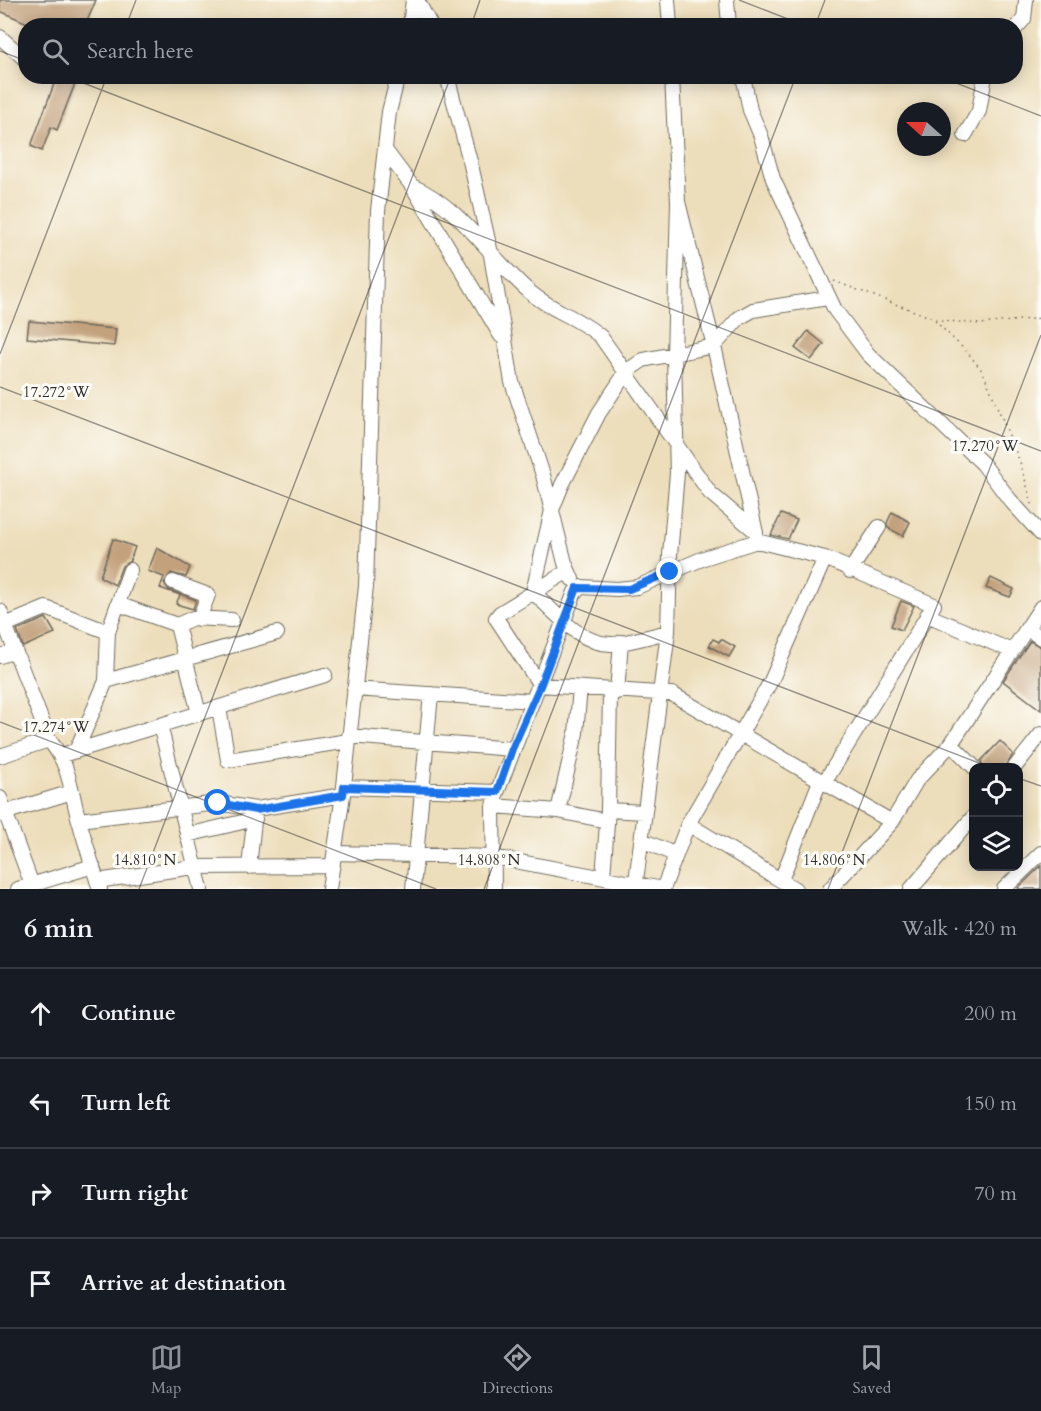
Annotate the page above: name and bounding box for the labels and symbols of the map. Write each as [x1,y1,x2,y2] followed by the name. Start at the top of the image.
[897,102,951,156] north arrow
[23,382,90,402] text: 17.272°W
[952,436,1019,456] text: 17.270°W
[656,558,682,584] route end
[23,717,90,737] text: 17.274°W
[204,789,230,815] route start
[114,850,177,870] text: 14.810°N
[458,850,521,870] text: 14.808°N
[803,850,866,870] text: 14.806°N

